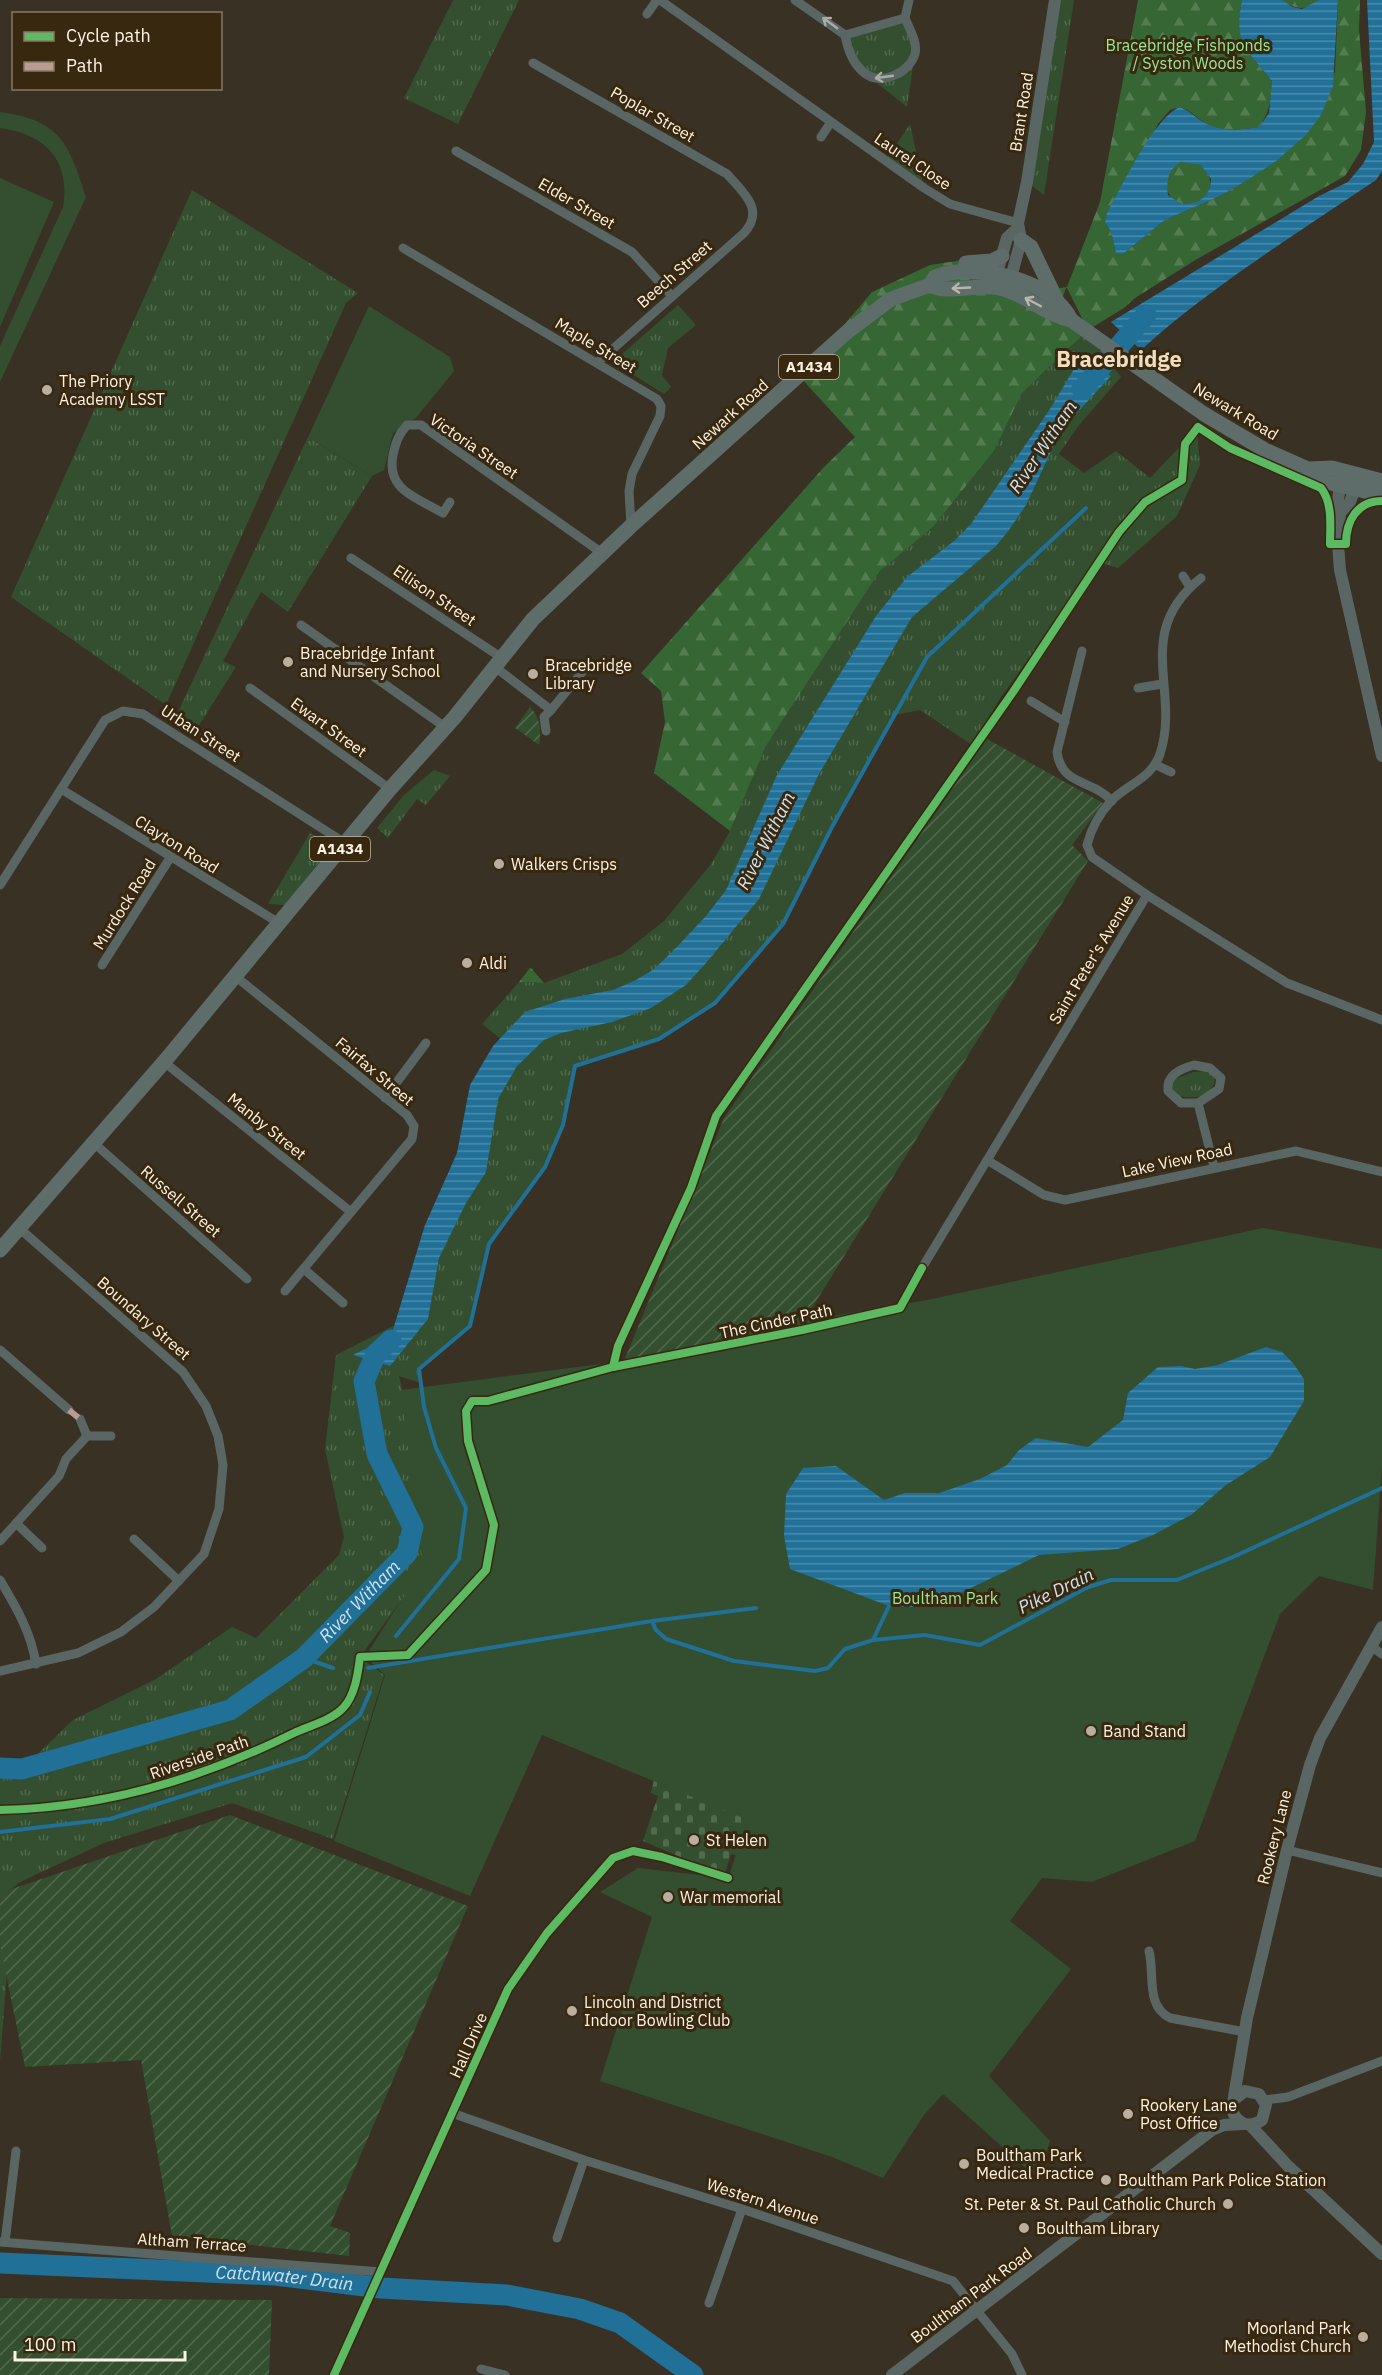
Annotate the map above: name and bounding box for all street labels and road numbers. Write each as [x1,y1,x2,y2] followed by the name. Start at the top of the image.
[1005,71,1037,153] street label: Brant Road
[607,82,699,146] street label: Poplar Street
[871,128,955,194] street label: Laurel Close
[535,173,619,233] street label: Elder Street
[632,236,716,312] street label: Beech Street
[552,313,640,377] street label: Maple Street
[779,355,839,379] road number: A1434
[688,375,772,453] street label: Newark Road
[1190,378,1282,444] street label: Newark Road
[426,409,522,483] street label: Victoria Street
[390,560,480,630] street label: Ellison Street
[287,693,371,761] street label: Ewart Street
[157,700,245,766] street label: Urban Street
[131,810,223,878] street label: Clayton Road
[310,837,370,861] road number: A1434
[88,855,160,953] street label: Murdock Road
[1044,890,1138,1028] street label: Saint Peter's Avenue
[332,1032,418,1110] street label: Fairfax Street
[224,1088,310,1164] street label: Manby Street
[1120,1139,1234,1181] street label: Lake View Road
[137,1161,225,1241] street label: Russell Street
[93,1272,195,1364] street label: Boundary Street
[718,1299,834,1343] street label: The Cinder Path
[147,1731,251,1783] street label: Riverside Path
[1253,1787,1295,1887] street label: Rookery Lane
[445,2009,491,2081] street label: Hall Drive
[704,2173,822,2229] street label: Western Avenue
[137,2228,247,2256] street label: Altham Terrace
[906,2243,1036,2347] street label: Boultham Park Road

